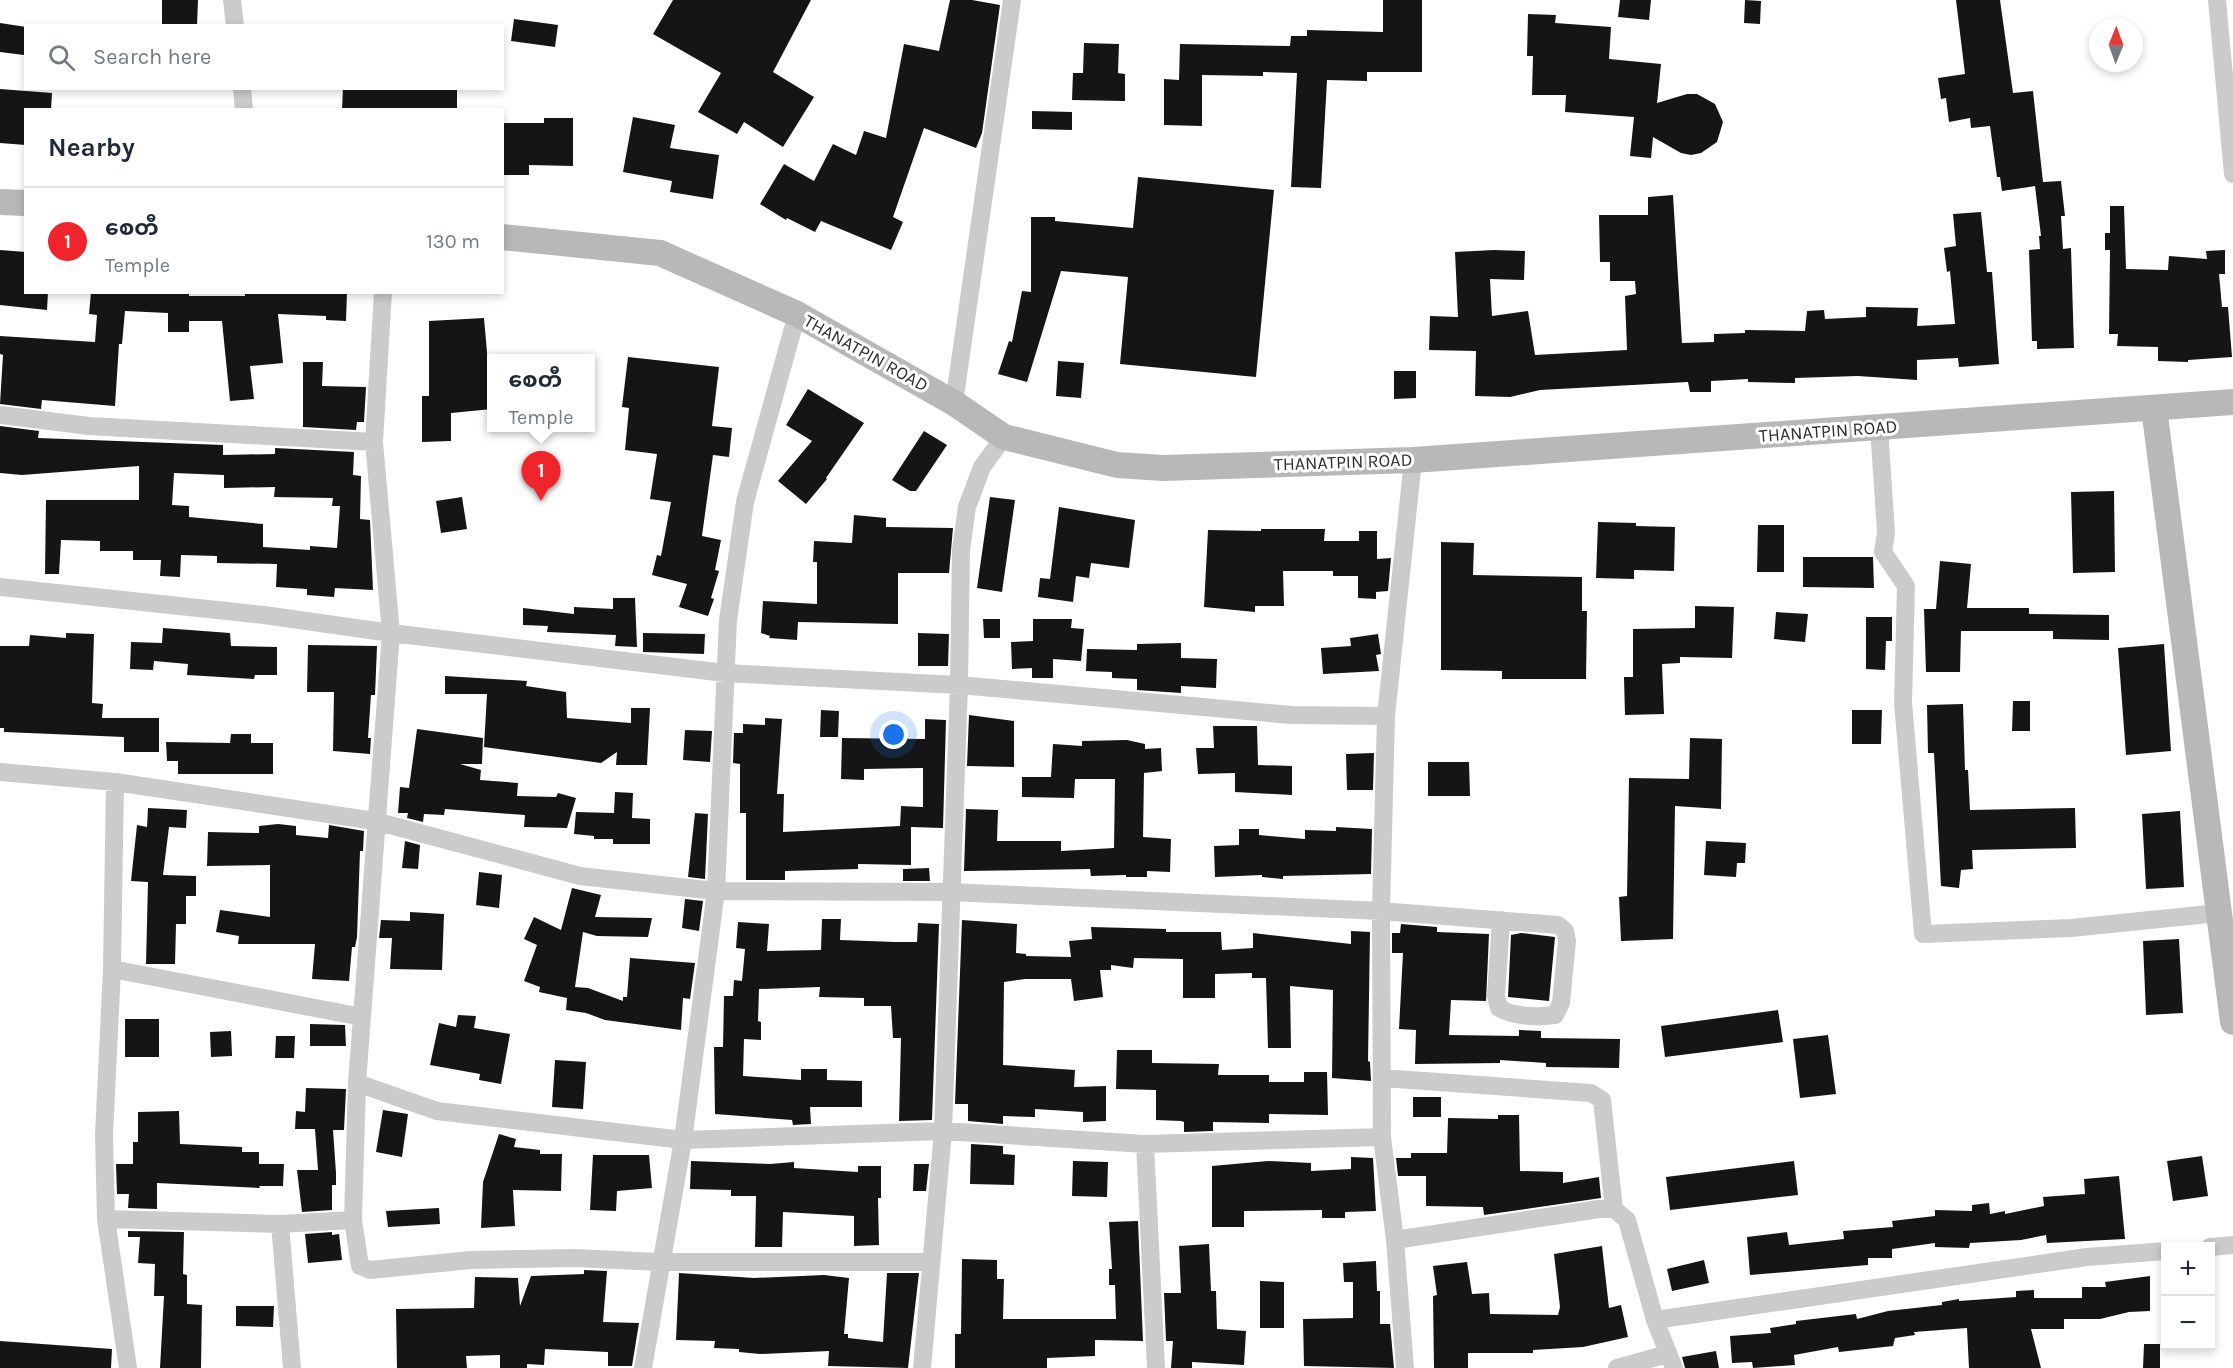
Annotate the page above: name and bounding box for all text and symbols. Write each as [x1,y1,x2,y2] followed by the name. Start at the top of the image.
[2089,18,2143,72] north arrow
[24,24,504,90] search box
[45,41,78,74] icon: search
[93,44,211,70] text: Search here
[48,132,135,163] text: Nearby
[105,215,159,241] text: စေတီ
[64,230,71,253] text: 1
[426,230,480,253] text: 130 m
[105,254,170,277] text: Temple
[800,310,932,396] street label: THANATPIN ROAD
[487,354,595,432] popup
[508,367,562,393] text: စေတီ
[508,406,574,429] text: Temple
[1758,415,1898,447] street label: THANATPIN ROAD
[1273,449,1413,475] street label: THANATPIN ROAD
[522,452,560,501] pin: 1
[879,720,908,749] your location
[2161,1242,2215,1350] map controls
[2161,1242,2215,1296] button: +
[2161,1296,2215,1350] button: −

